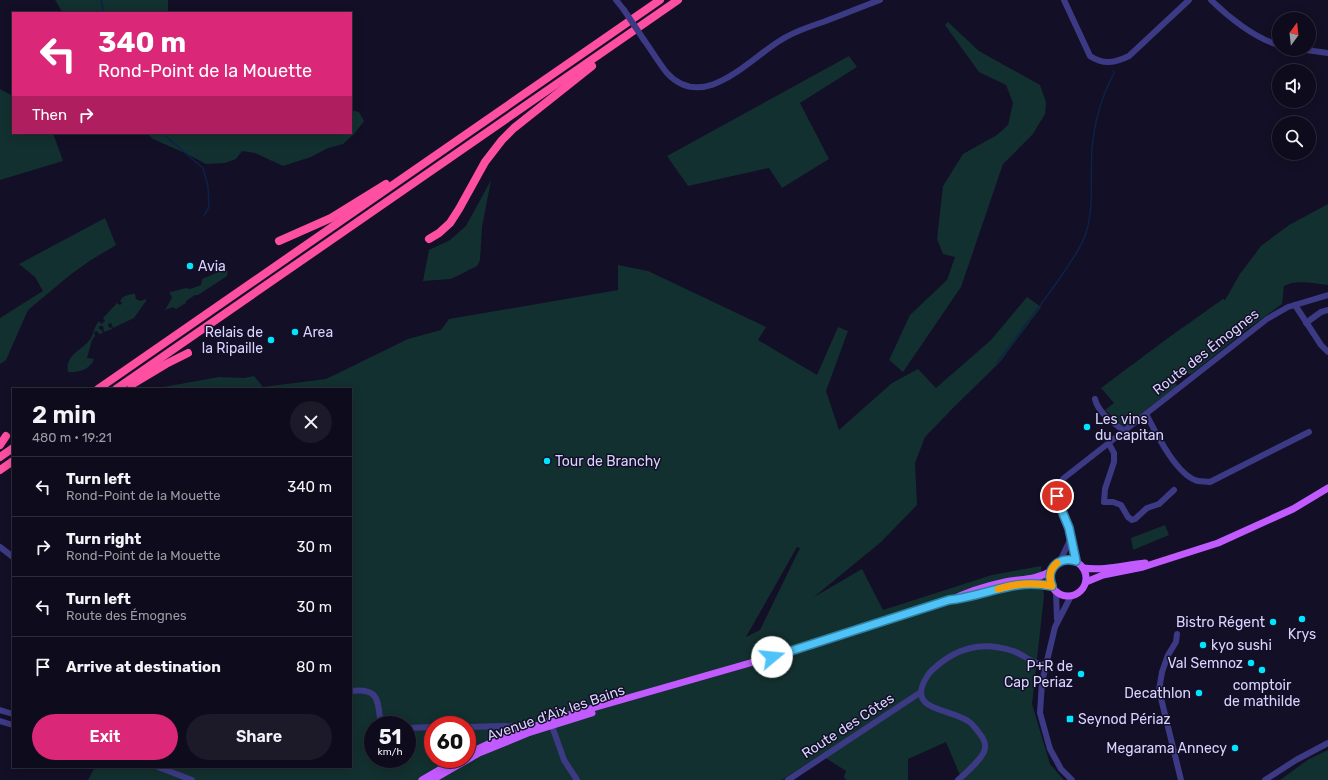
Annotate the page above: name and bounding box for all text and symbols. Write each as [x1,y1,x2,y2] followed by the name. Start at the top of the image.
[1272,12,1316,56] north arrow
[1272,12,1316,160] map controls
[98,26,186,59] text: 340 m
[32,28,84,80] icon: left
[98,60,312,82] text: Rond-Point de la Mouette
[1272,64,1316,108] button: sound
[75,104,97,126] icon: right
[32,106,67,124] text: Then
[1272,116,1316,160] button: search
[198,258,226,275] place label: Avia
[185,261,195,271] marker: Avia
[1149,305,1262,399] street label: Route des Émognes
[202,324,263,357] place label: Relais de la Ripaille
[303,324,333,341] place label: Area
[290,327,300,337] marker: Area
[266,335,276,345] marker: Relais de la Ripaille
[32,401,96,429] text: 2 min
[290,401,332,443] button: close
[1095,411,1164,444] place label: Les vins du capitan
[1082,422,1092,432] marker: Les vins du capitan
[32,430,112,445] text: 480 m · 19:21
[555,453,661,470] place label: Tour de Branchy
[542,456,552,466] marker: Tour de Branchy
[66,470,131,488] text: Turn left
[32,476,54,498] icon: left
[287,478,332,496] text: 340 m
[1040,479,1074,513] pin
[1046,485,1068,507] icon: arrive
[66,488,221,503] text: Rond-Point de la Mouette
[66,530,141,548] text: Turn right
[32,536,54,558] icon: right
[296,538,332,556] text: 30 m
[66,548,221,563] text: Rond-Point de la Mouette
[66,590,131,608] text: Turn left
[32,596,54,618] icon: left
[296,598,332,616] text: 30 m
[66,608,187,623] text: Route des Émognes
[1176,614,1266,631] place label: Bistro Régent
[1297,614,1307,624] marker: Krys
[1268,617,1278,627] marker: Bistro Régent
[1288,626,1316,643] place label: Krys
[751,636,793,678] position arrow
[1211,637,1272,654] place label: kyo sushi
[1198,640,1208,650] marker: kyo sushi
[1167,655,1243,672] place label: Val Semnoz
[32,656,54,678] icon: arrive
[66,658,221,676] text: Arrive at destination
[296,658,332,676] text: 80 m
[1004,658,1073,691] place label: P+R de Cap Periaz
[1246,658,1256,668] marker: Val Semnoz
[1257,665,1267,675] marker: comptoir de mathilde
[1076,669,1086,679] marker: P+R de Cap Periaz
[1224,677,1300,710] place label: comptoir de mathilde
[485,681,627,745] street label: Avenue d'Aix les Bains
[1124,685,1191,702] place label: Decathlon
[1194,688,1204,698] marker: Decathlon
[799,690,897,762] street label: Route des Côtes
[1078,711,1171,728] place label: Seynod Périaz
[32,714,178,760] button: Exit
[186,714,332,760] button: Share
[1065,714,1075,724] marker: Seynod Périaz
[424,716,476,768] speed limit sign: 60
[379,725,401,749] text: 51
[1106,740,1227,757] place label: Megarama Annecy
[1230,743,1240,753] marker: Megarama Annecy
[378,746,402,758] text: km/h

